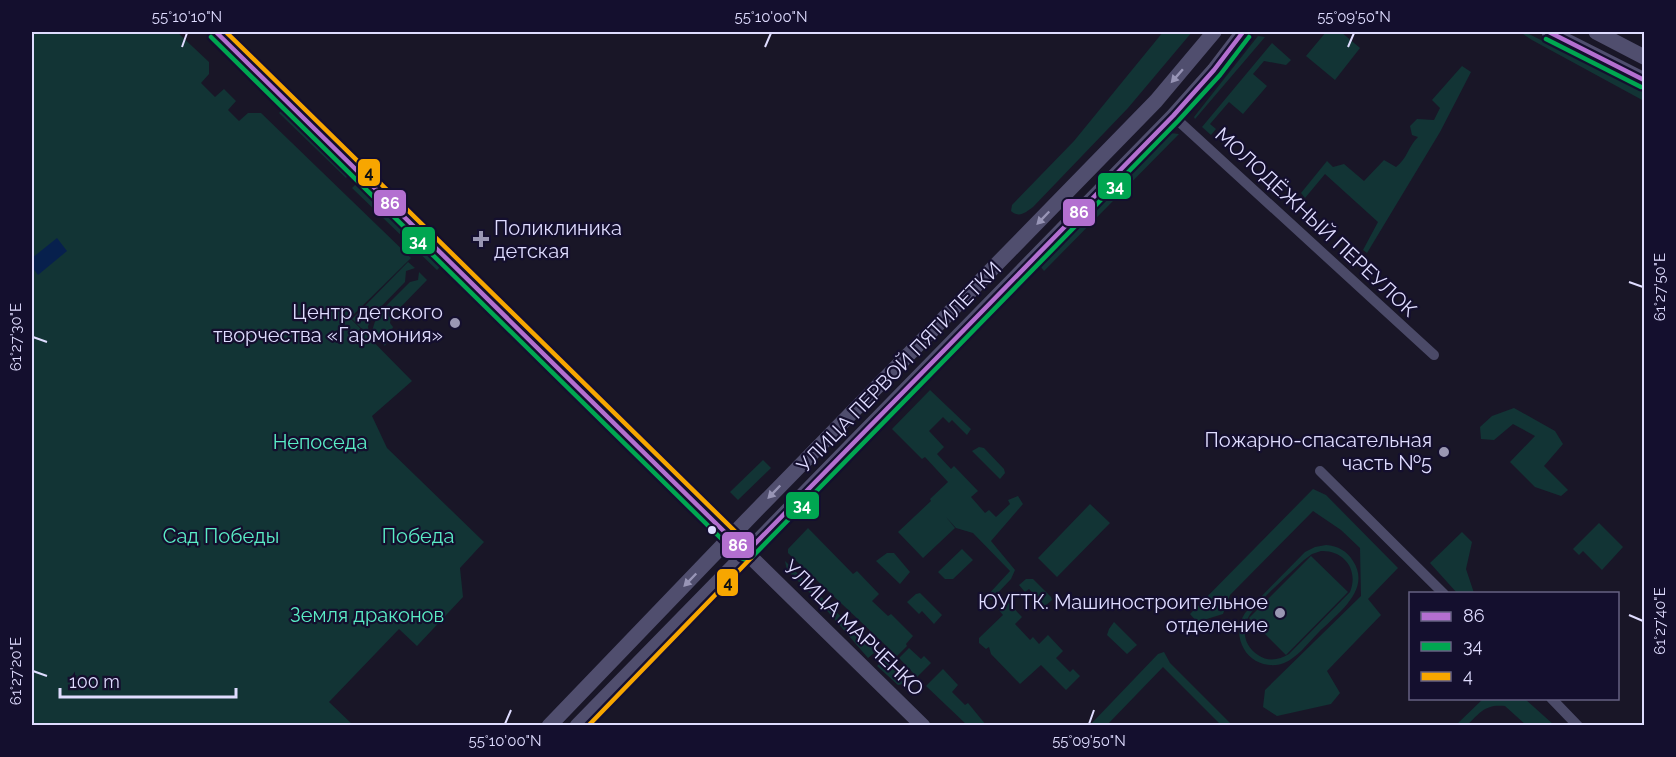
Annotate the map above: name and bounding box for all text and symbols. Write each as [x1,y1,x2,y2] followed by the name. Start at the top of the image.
[152,8,222,26] text: 55°10'10"N
[735,8,807,26] text: 55°10'00"N
[1317,8,1391,26] text: 55°09'50"N
[1170,69,1184,84] one-way arrow
[1210,122,1422,322] street label: МОЛОДЁЖНЫЙ ПЕРЕУЛОК
[357,158,381,187] line badge: 4
[364,163,374,182] text: 4
[1097,172,1132,200] line badge: 34
[1106,177,1124,196] text: 34
[373,189,407,217] line badge: 86
[380,194,400,213] text: 86
[1062,198,1096,227] line badge: 86
[1069,203,1089,222] text: 86
[1036,210,1050,224] one-way arrow
[494,216,622,263] place label: Поликлиника детская
[401,226,436,255] line badge: 34
[472,230,490,248] marker: Поликлиника детская
[409,232,427,251] text: 34
[1651,253,1669,321] text: 61°27'50"E
[792,257,1006,477] street label: УЛИЦА ПЕРВОЙ ПЯТИЛЕТКИ
[213,300,443,347] place label: Центр детского творчества «Гармония»
[7,303,25,371] text: 61°27'30"E
[448,316,462,330] marker: Центр детского творчества «Гармония»
[1205,428,1432,475] place label: Пожарно-спасательная часть №5
[273,430,367,454] park label: Непоседа
[1437,445,1451,459] marker: Пожарно-спасательная часть №5
[767,485,781,500] one-way arrow
[785,491,820,520] line badge: 34
[793,496,811,515] text: 34
[163,524,279,548] park label: Сад Победы
[382,524,454,548] park label: Победа
[706,524,718,536] unlabelled marker
[721,531,755,559] line badge: 86
[728,536,748,555] text: 86
[779,555,929,701] street label: УЛИЦА МАРЧЕНКО
[716,568,739,597] line badge: 4
[683,572,697,586] one-way arrow
[723,573,733,592] text: 4
[1651,587,1669,655] text: 61°27'40"E
[978,590,1268,637] place label: ЮУГТК. Машиностроительное отделение
[1409,592,1619,700] legend
[290,603,444,627] park label: Земля драконов
[1463,605,1485,626] text: 86
[1273,606,1287,620] marker: ЮУГТК. Машиностроительное отделение
[1463,635,1483,656] text: 34
[7,637,25,705] text: 61°27'20"E
[60,661,236,699] scale bar
[1463,665,1473,686] text: 4
[69,671,120,692] text: 100 m
[469,732,541,750] text: 55°10'00"N
[1052,732,1126,750] text: 55°09'50"N

